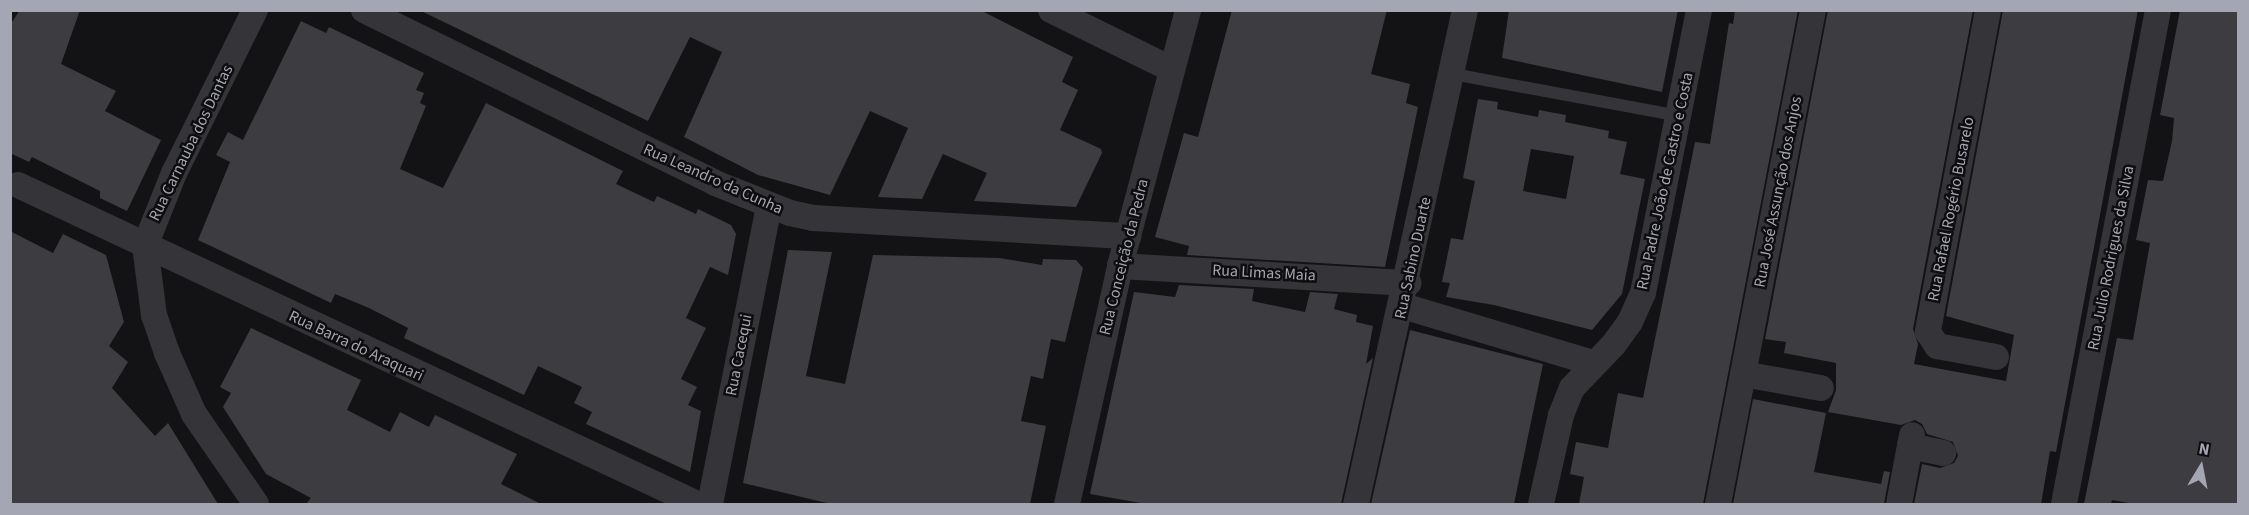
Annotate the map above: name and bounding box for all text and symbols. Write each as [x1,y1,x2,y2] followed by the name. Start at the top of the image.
[145,62,237,224] street label: Rua Carnauba dos Dantas
[1633,71,1697,291] street label: Rua Padre João de Castro e Costa
[1750,95,1806,289] street label: Rua José Assunção dos Anjos
[1924,115,1978,303] street label: Rua Rafael Rogério Busarelo
[640,140,786,218] street label: Rua Leandro da Cunha
[2084,164,2138,352] street label: Rua Julio Rodrigues da Silva
[1095,177,1153,337] street label: Rua Conceição da Pedra
[1391,195,1435,321] street label: Rua Sabino Duarte
[1212,261,1316,285] street label: Rua Limas Maia
[286,306,426,386] street label: Rua Barra do Araquari
[722,313,756,397] street label: Rua Cacequi
[2171,437,2231,497] north arrow
[2197,438,2211,461] text: N

